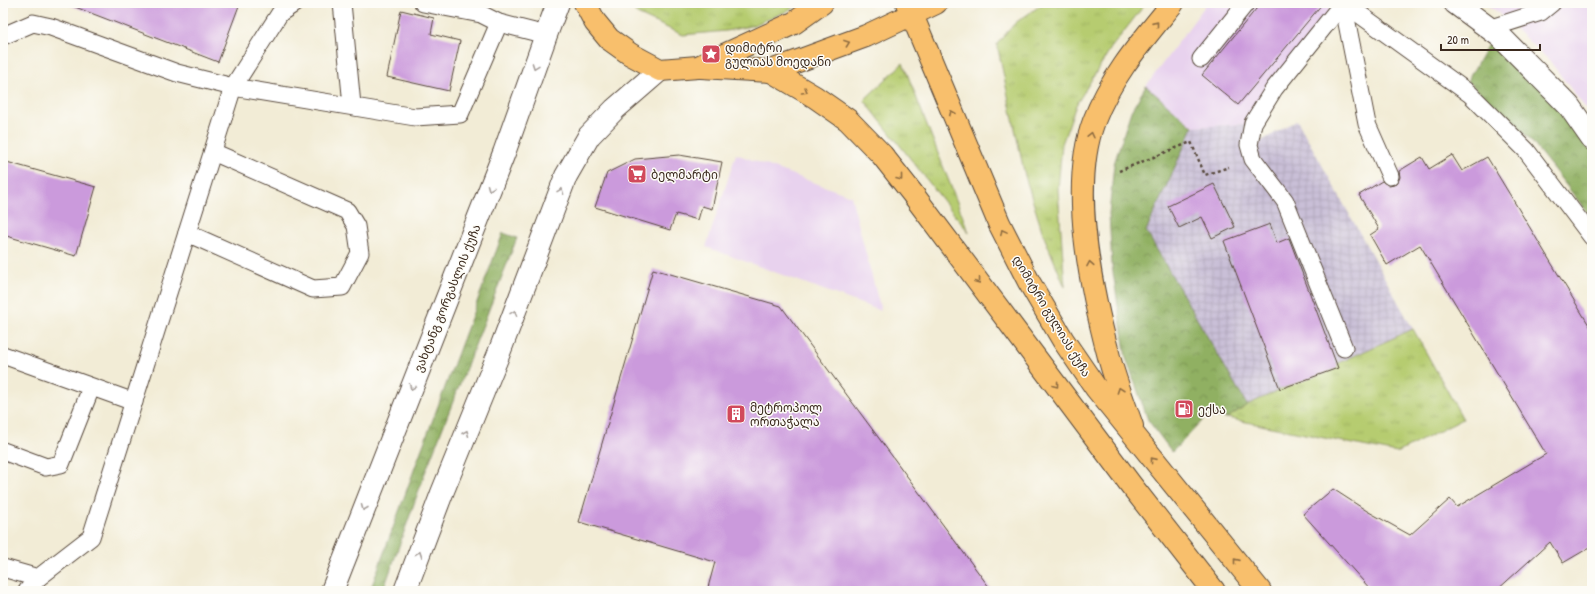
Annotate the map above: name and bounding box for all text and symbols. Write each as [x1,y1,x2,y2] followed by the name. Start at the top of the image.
[1151,21,1158,29] one-way arrow
[1441,26,1540,52] scale bar
[1447,31,1469,48] text: 20 m
[725,39,831,70] place label: დიმიტრი გულიას მოედანი
[843,40,850,48] one-way arrow
[700,43,722,65] place icon: დიმიტრი გულიას მოედანი
[531,62,539,69] one-way arrow
[801,86,808,93] one-way arrow
[949,109,957,116] one-way arrow
[1086,132,1094,138] one-way arrow
[626,163,648,185] supermarket icon: ბელმარტი
[651,166,718,183] place label: ბელმარტი
[895,173,902,180] one-way arrow
[487,184,495,191] one-way arrow
[556,188,564,195] one-way arrow
[409,221,485,375] street label: ვახტანგ გორგასლის ქუჩა
[1001,229,1008,237] one-way arrow
[1009,252,1095,380] street label: დიმიტრი გულიას ქუჩა
[1086,261,1094,267] one-way arrow
[974,277,981,284] one-way arrow
[510,309,518,316] one-way arrow
[1052,381,1059,388] one-way arrow
[408,383,416,390] one-way arrow
[1116,387,1125,394] one-way arrow
[1173,398,1195,420] fuel station icon: ექსა
[750,399,822,430] place label: მეტროპოლ ორთაჭალა
[1198,401,1226,418] place label: ექსა
[725,403,747,425] building icon: მეტროპოლ ორთაჭალა
[461,430,469,437] one-way arrow
[1151,457,1158,465] one-way arrow
[361,504,369,511] one-way arrow
[414,551,422,558] one-way arrow
[1233,558,1240,565] one-way arrow

